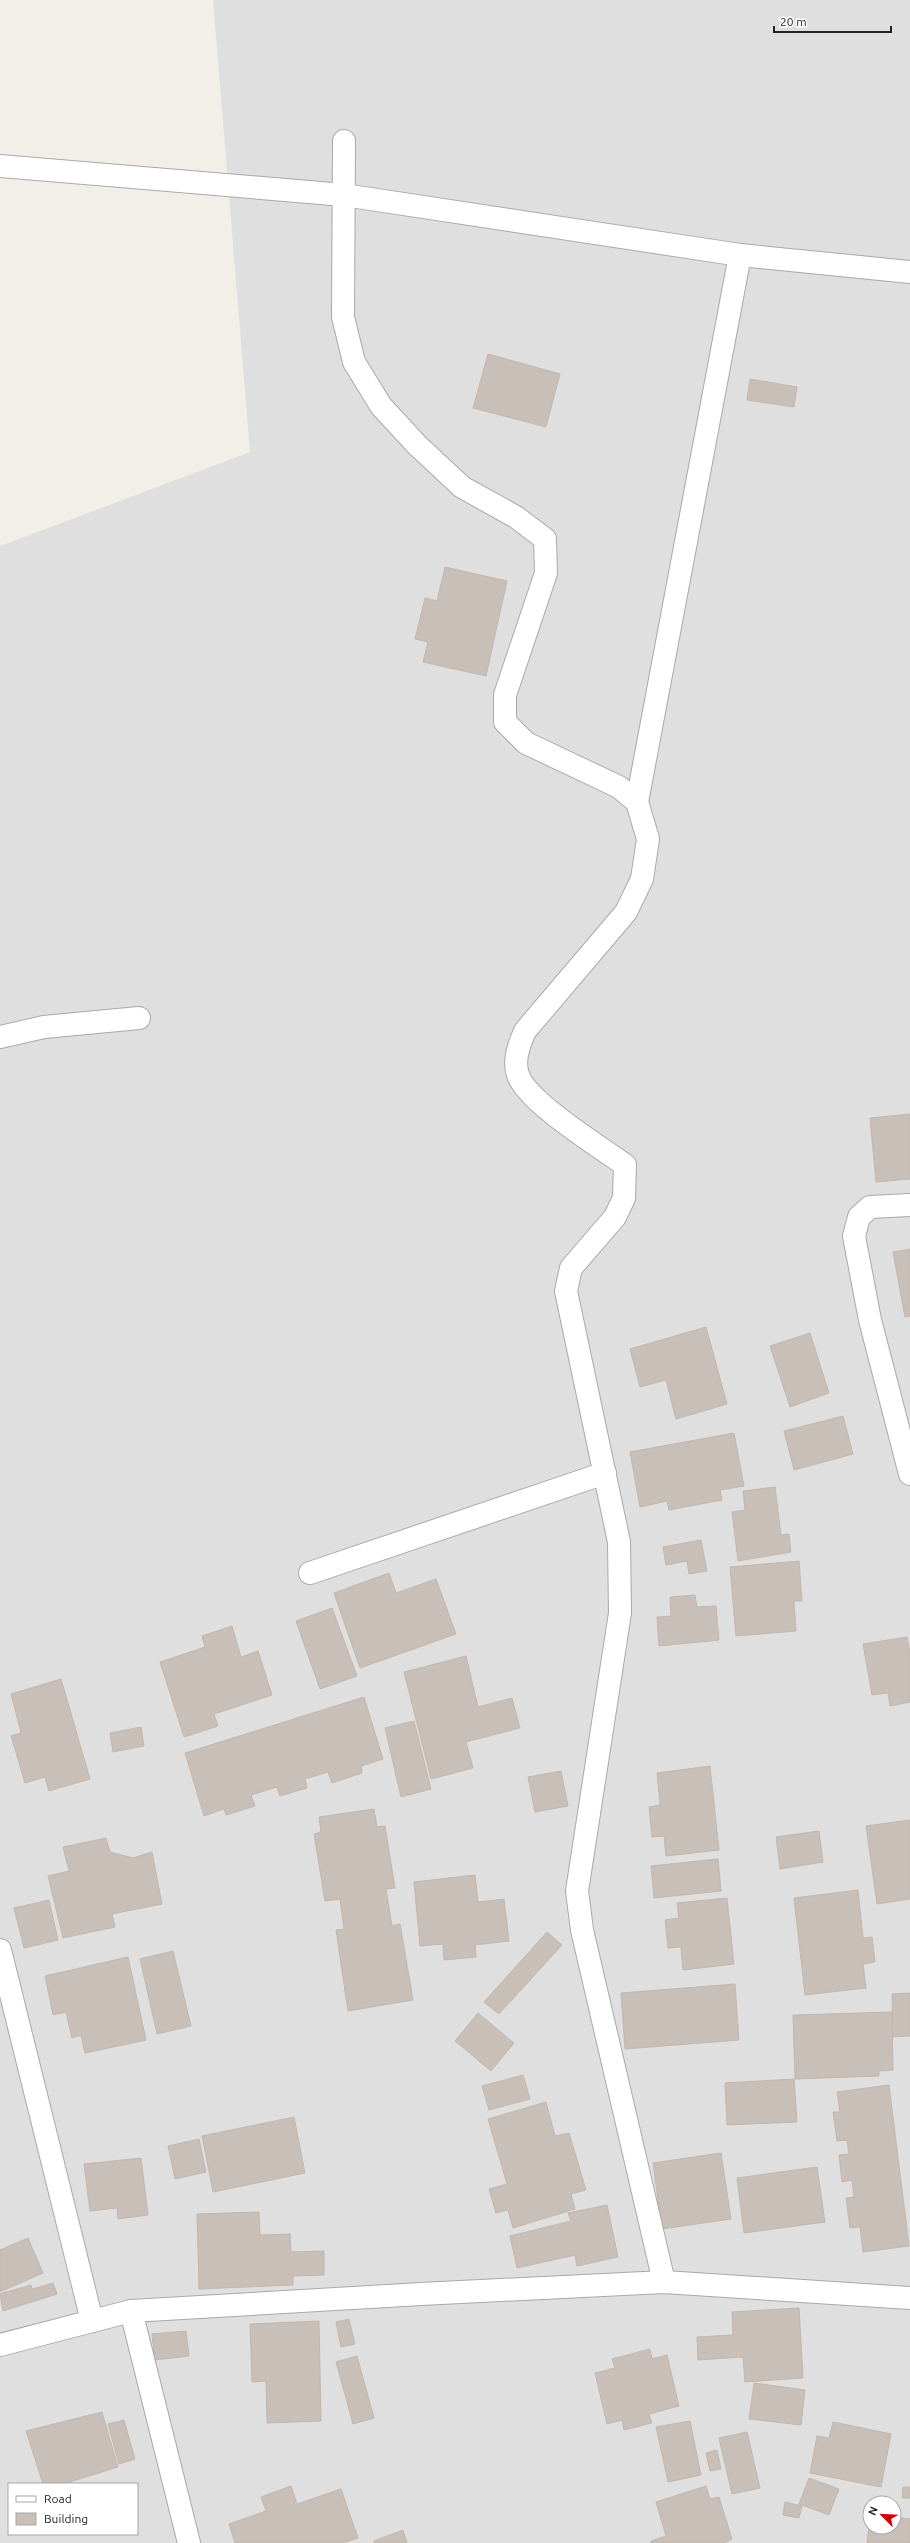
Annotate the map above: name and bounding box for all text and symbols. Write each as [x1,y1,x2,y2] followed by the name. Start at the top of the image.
[774,8,891,34] scale bar
[780,15,807,28] text: 20 m
[8,2483,138,2535] legend
[44,2492,72,2505] text: Road
[862,2495,902,2535] north arrow
[866,2505,880,2517] text: N
[44,2512,88,2525] text: Building

